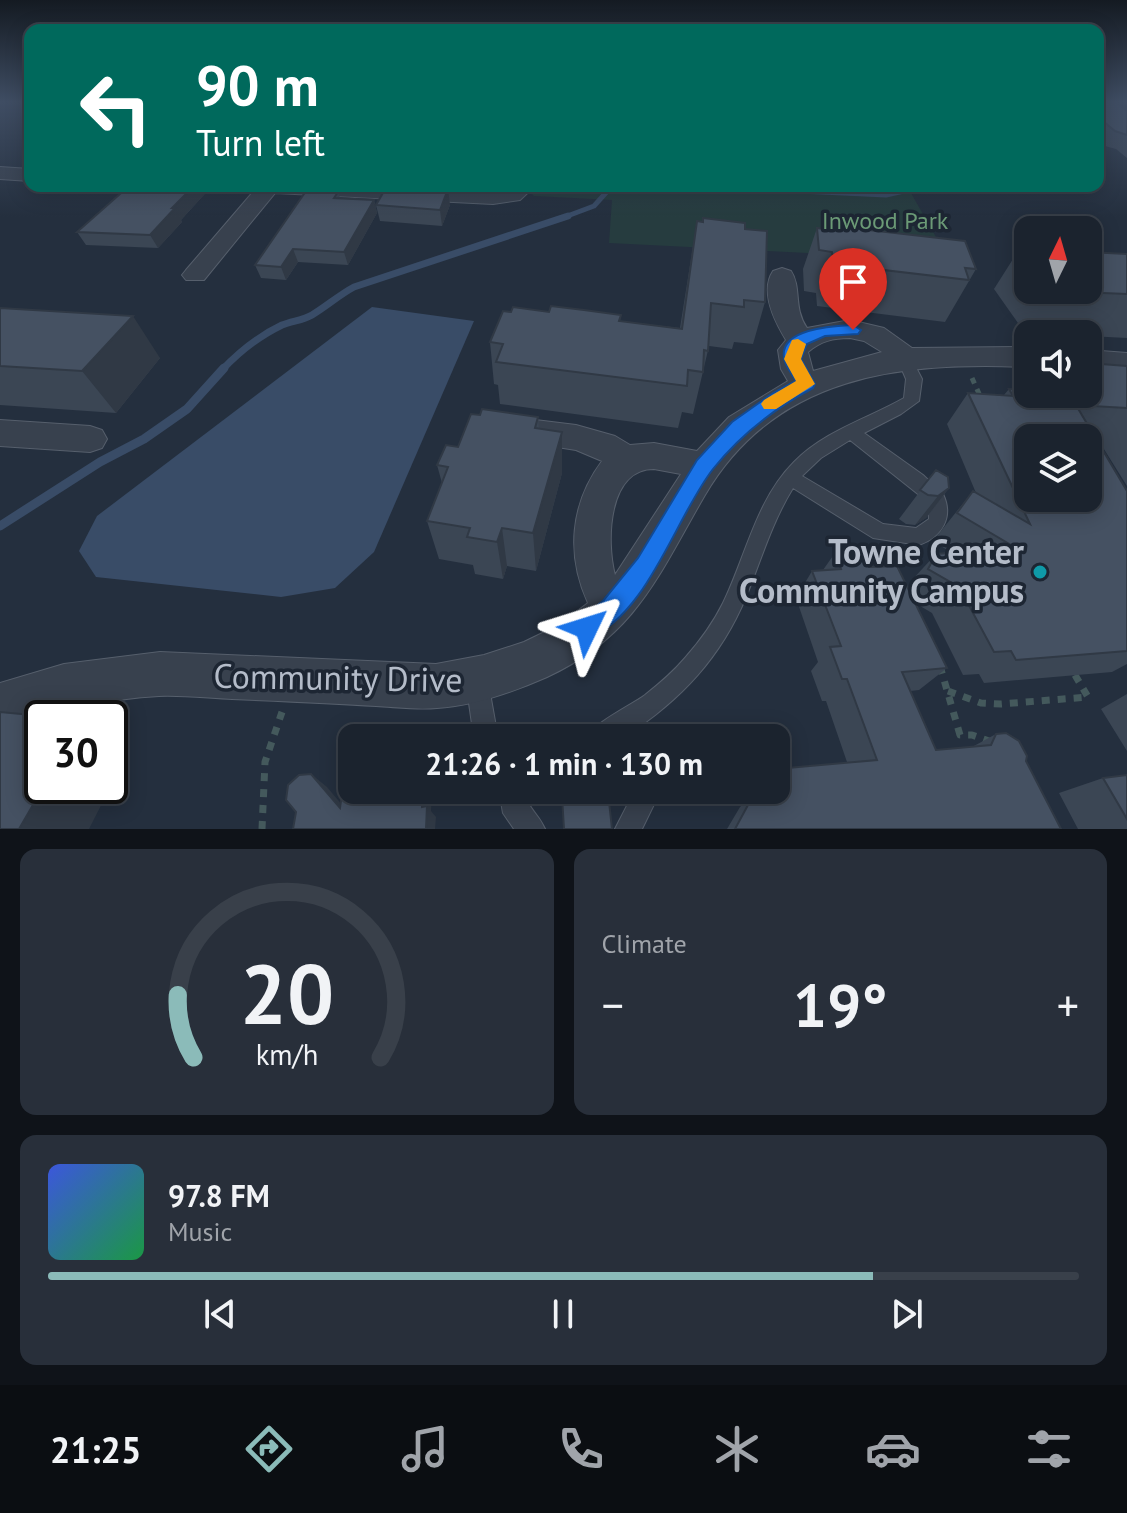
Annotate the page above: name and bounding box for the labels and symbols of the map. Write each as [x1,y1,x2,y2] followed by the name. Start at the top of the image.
[822,205,949,236] park label: Inwood Park
[1014,216,1102,304] north arrow
[819,248,887,330] pin
[739,529,1024,612] place label: Towne Center Community Campus
[1031,563,1049,581] marker: Towne Center Community Campus
[545,586,629,670] position arrow
[213,653,463,701] street label: Community Drive
[24,700,128,804] speed limit sign: 30

